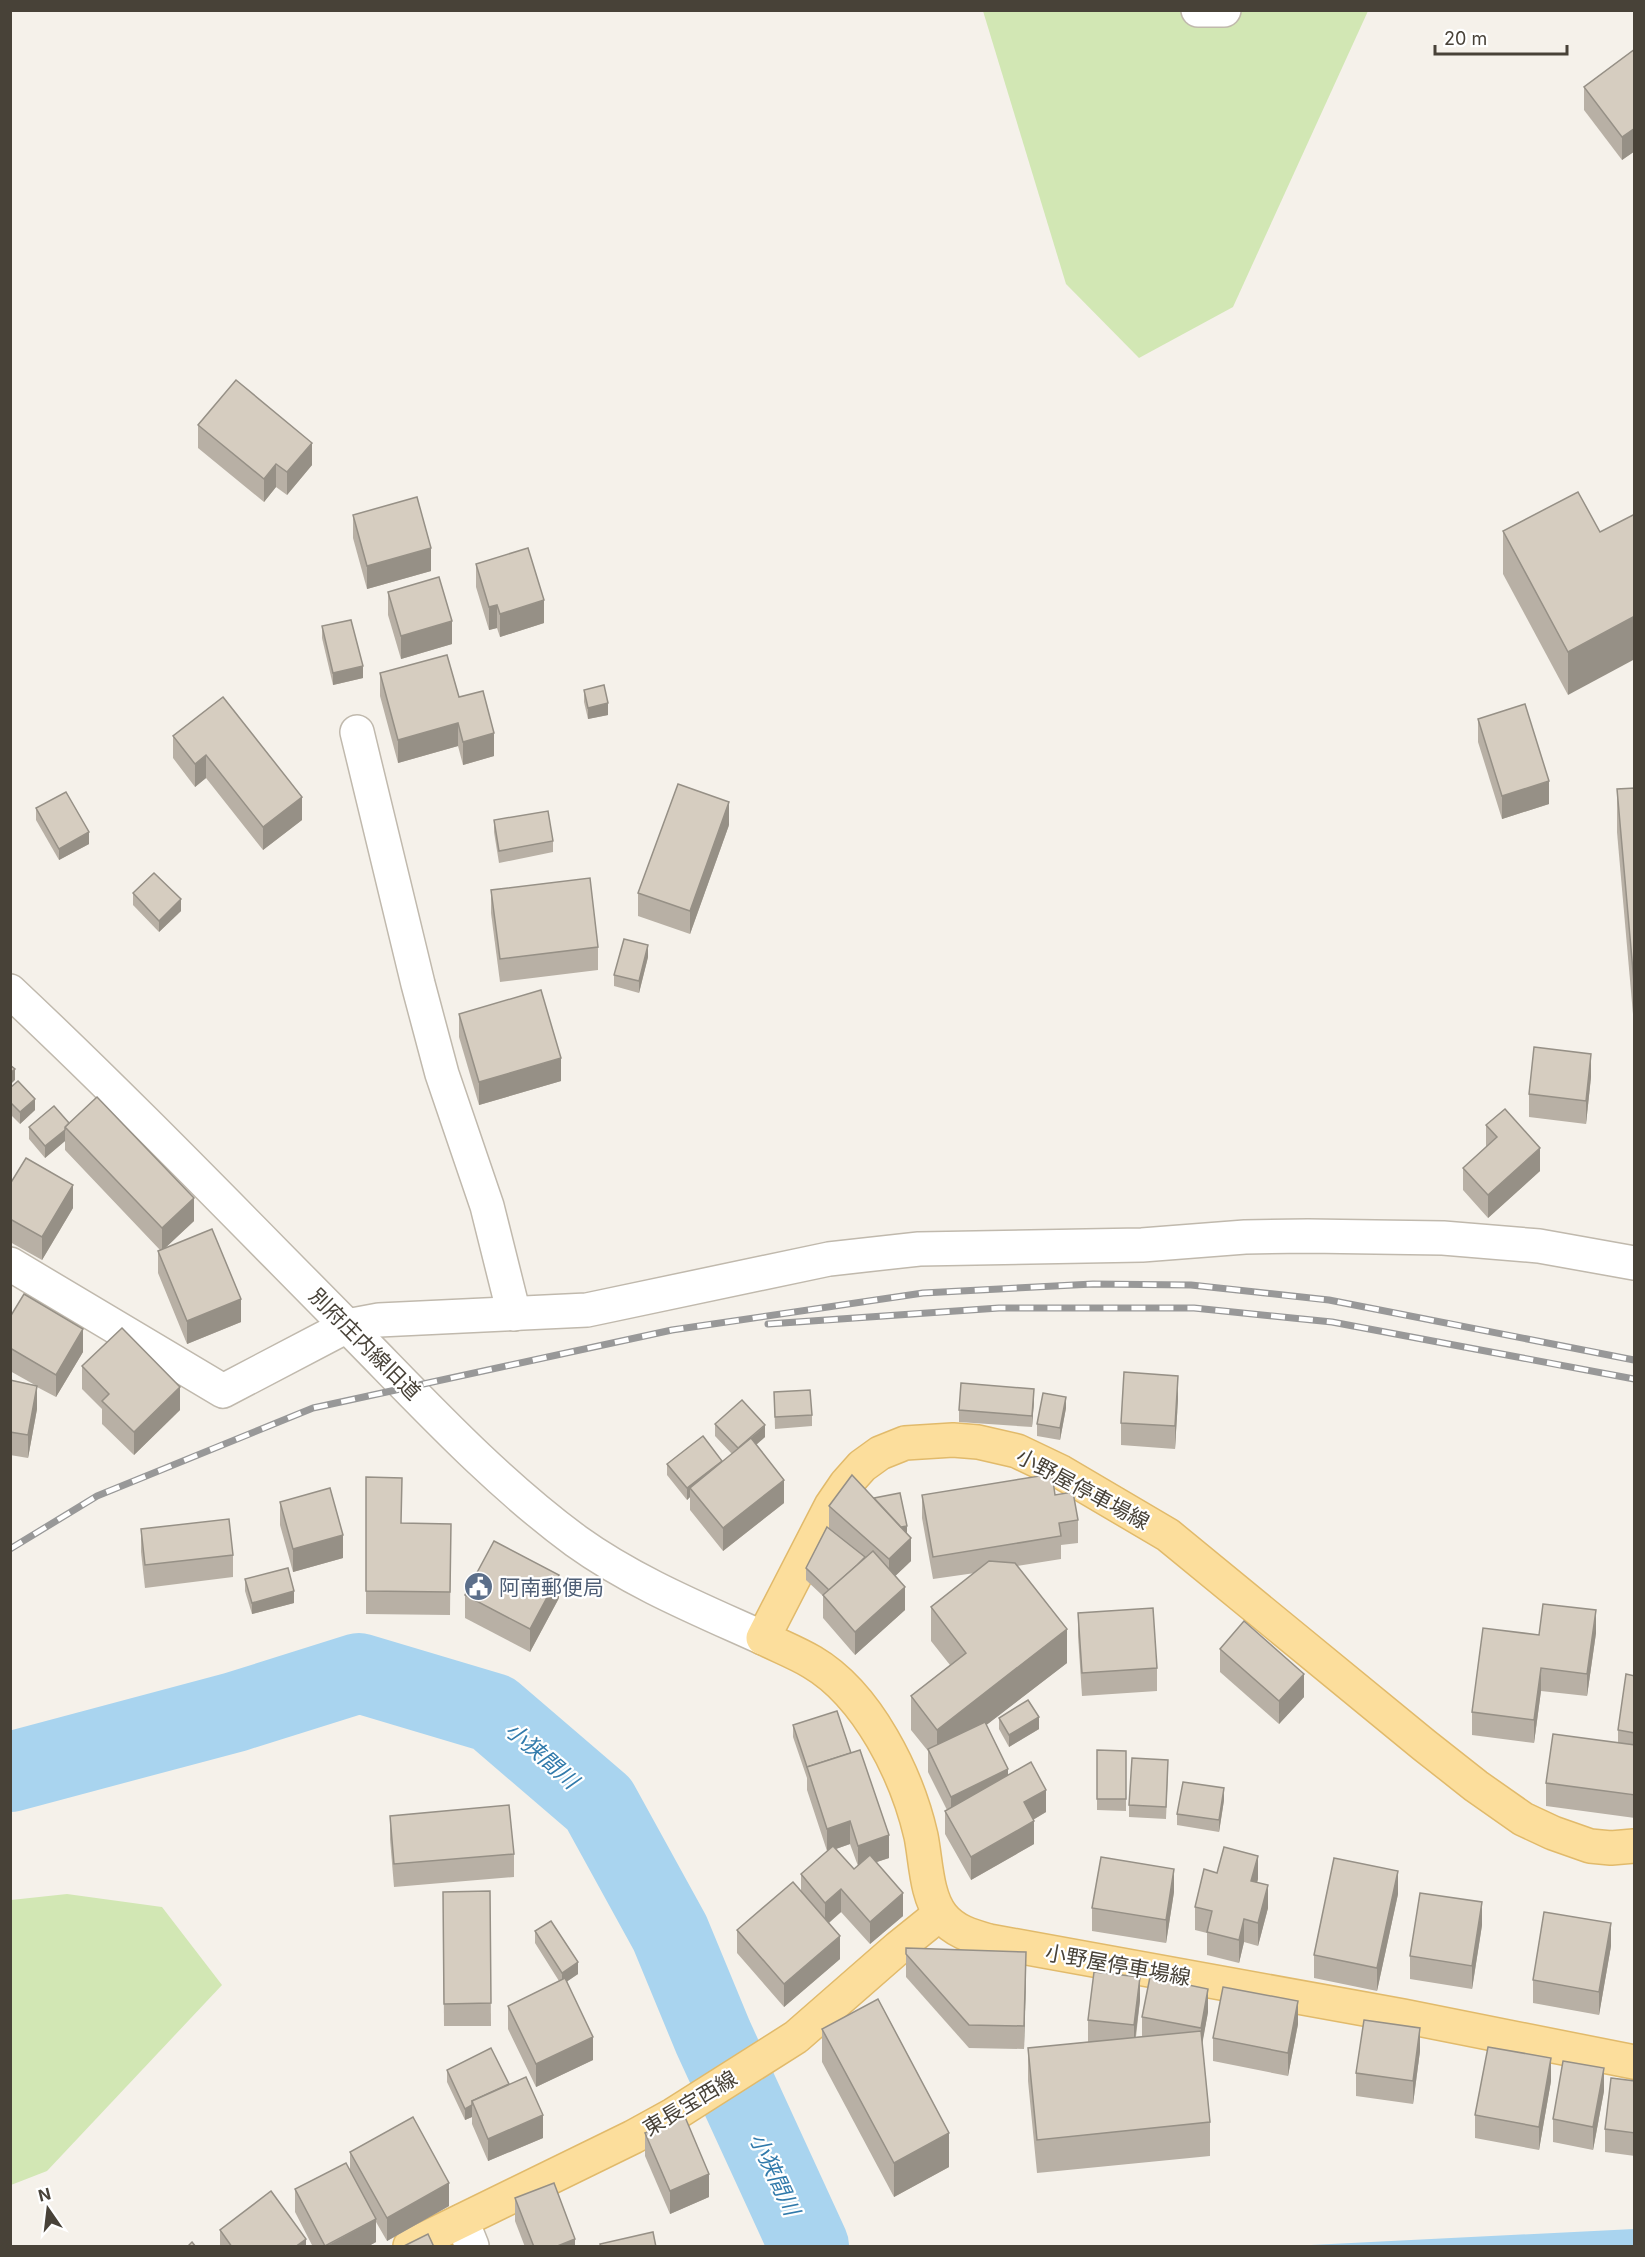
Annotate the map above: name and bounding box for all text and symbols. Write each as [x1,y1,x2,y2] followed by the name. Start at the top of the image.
[1435,18,1567,56] scale bar
[1444,28,1487,49] text: 20 m
[304,1283,426,1405] street label: 別府庄内線旧道
[1012,1443,1154,1535] street label: 小野屋停車場線
[462,1571,494,1603] public building icon: 阿南郵便局
[499,1575,604,1600] place label: 阿南郵便局
[500,1716,585,1795] water label: 小狭間川
[1043,1940,1193,1990] street label: 小野屋停車場線
[639,2065,741,2141] street label: 東長宝西線
[745,2129,806,2221] water label: 小狭間川
[18,2179,78,2239] north arrow
[36,2183,53,2206] text: N

